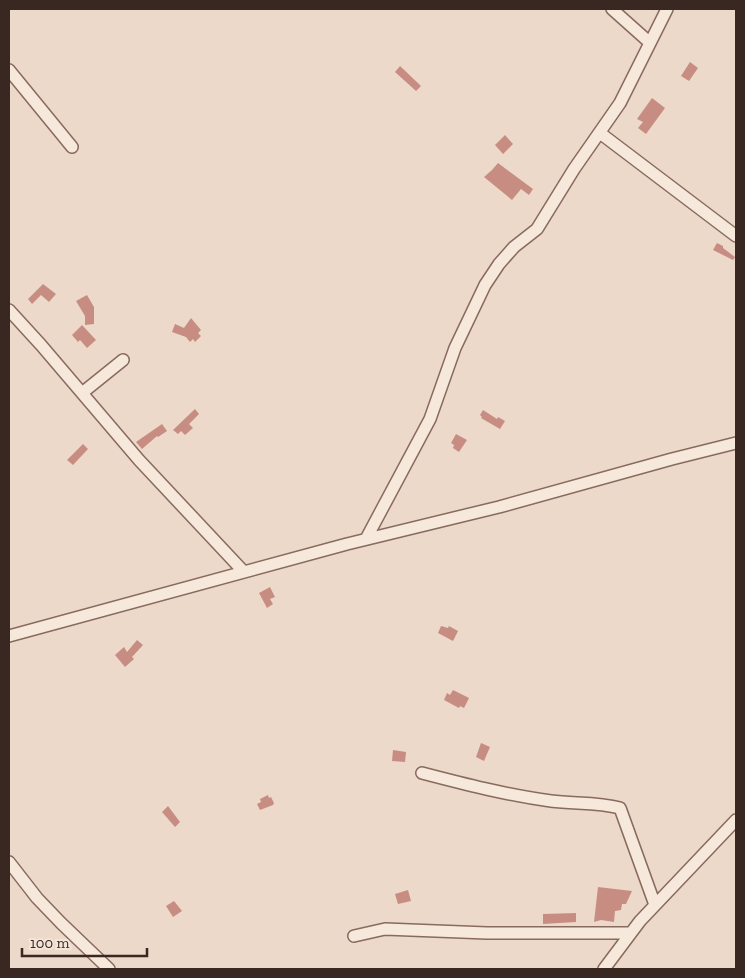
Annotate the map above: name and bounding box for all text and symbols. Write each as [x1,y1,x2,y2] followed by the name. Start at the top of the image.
[22,926,148,958] scale bar
[30,934,69,952] text: 100 m

